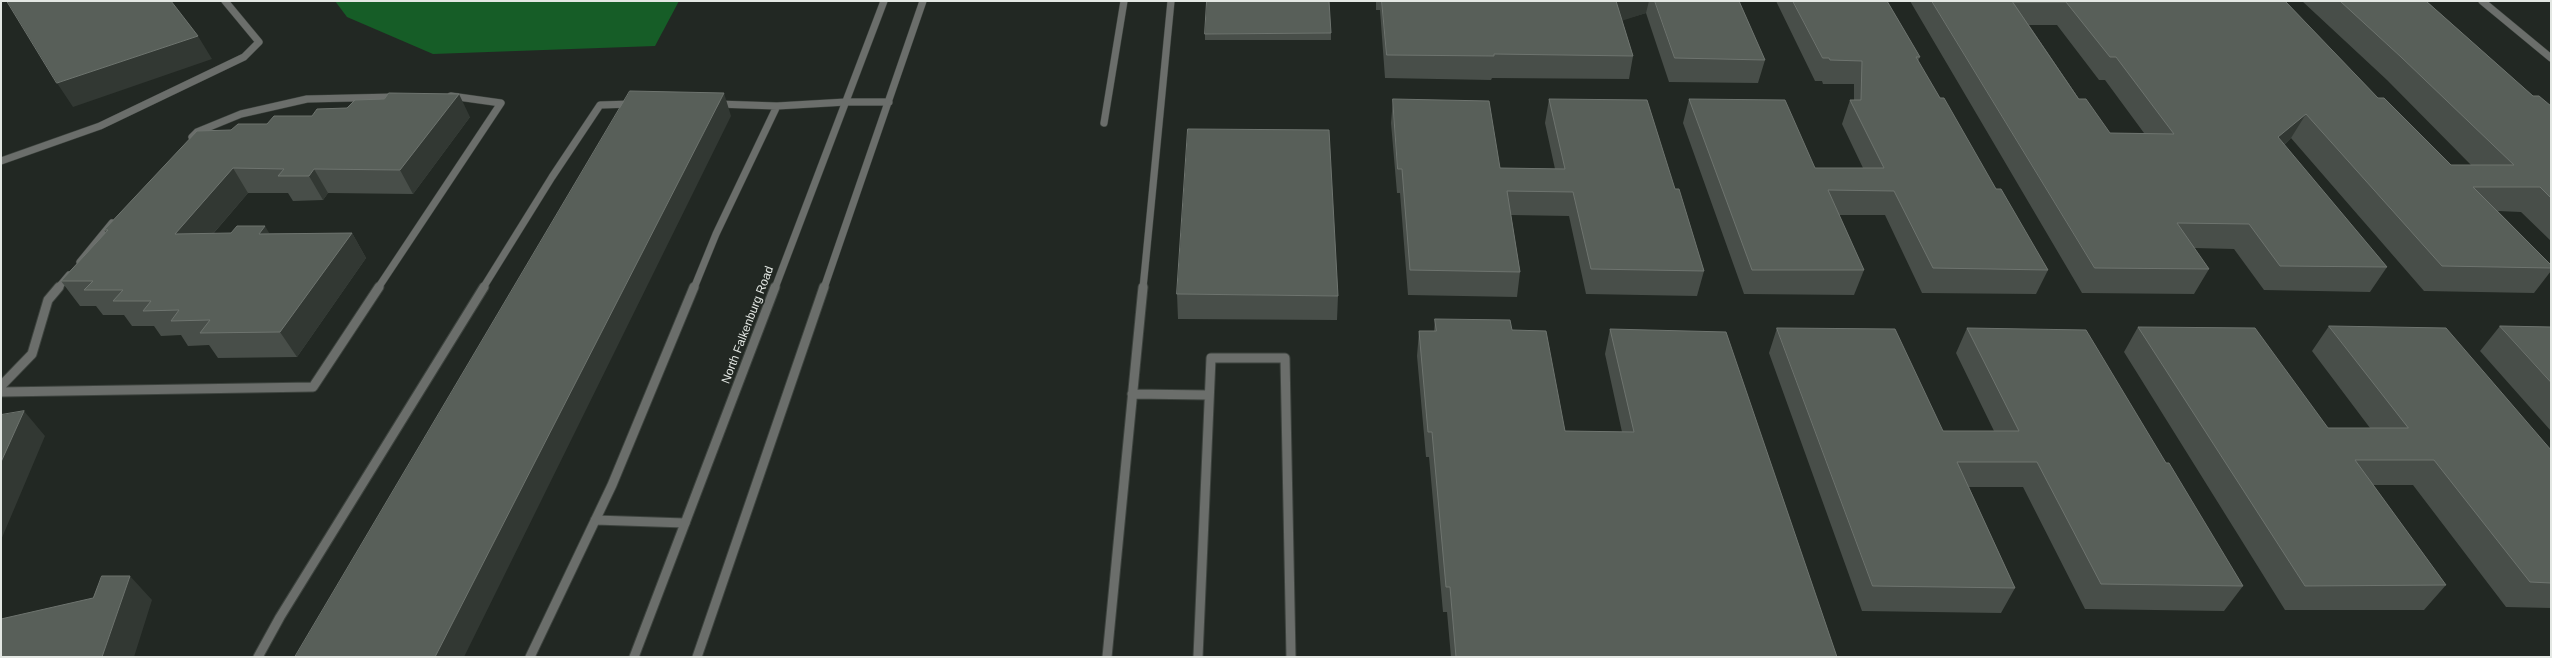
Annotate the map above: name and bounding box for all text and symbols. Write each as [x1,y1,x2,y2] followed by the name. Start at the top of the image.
[719,264,777,386] street label: North Falkenburg Road

